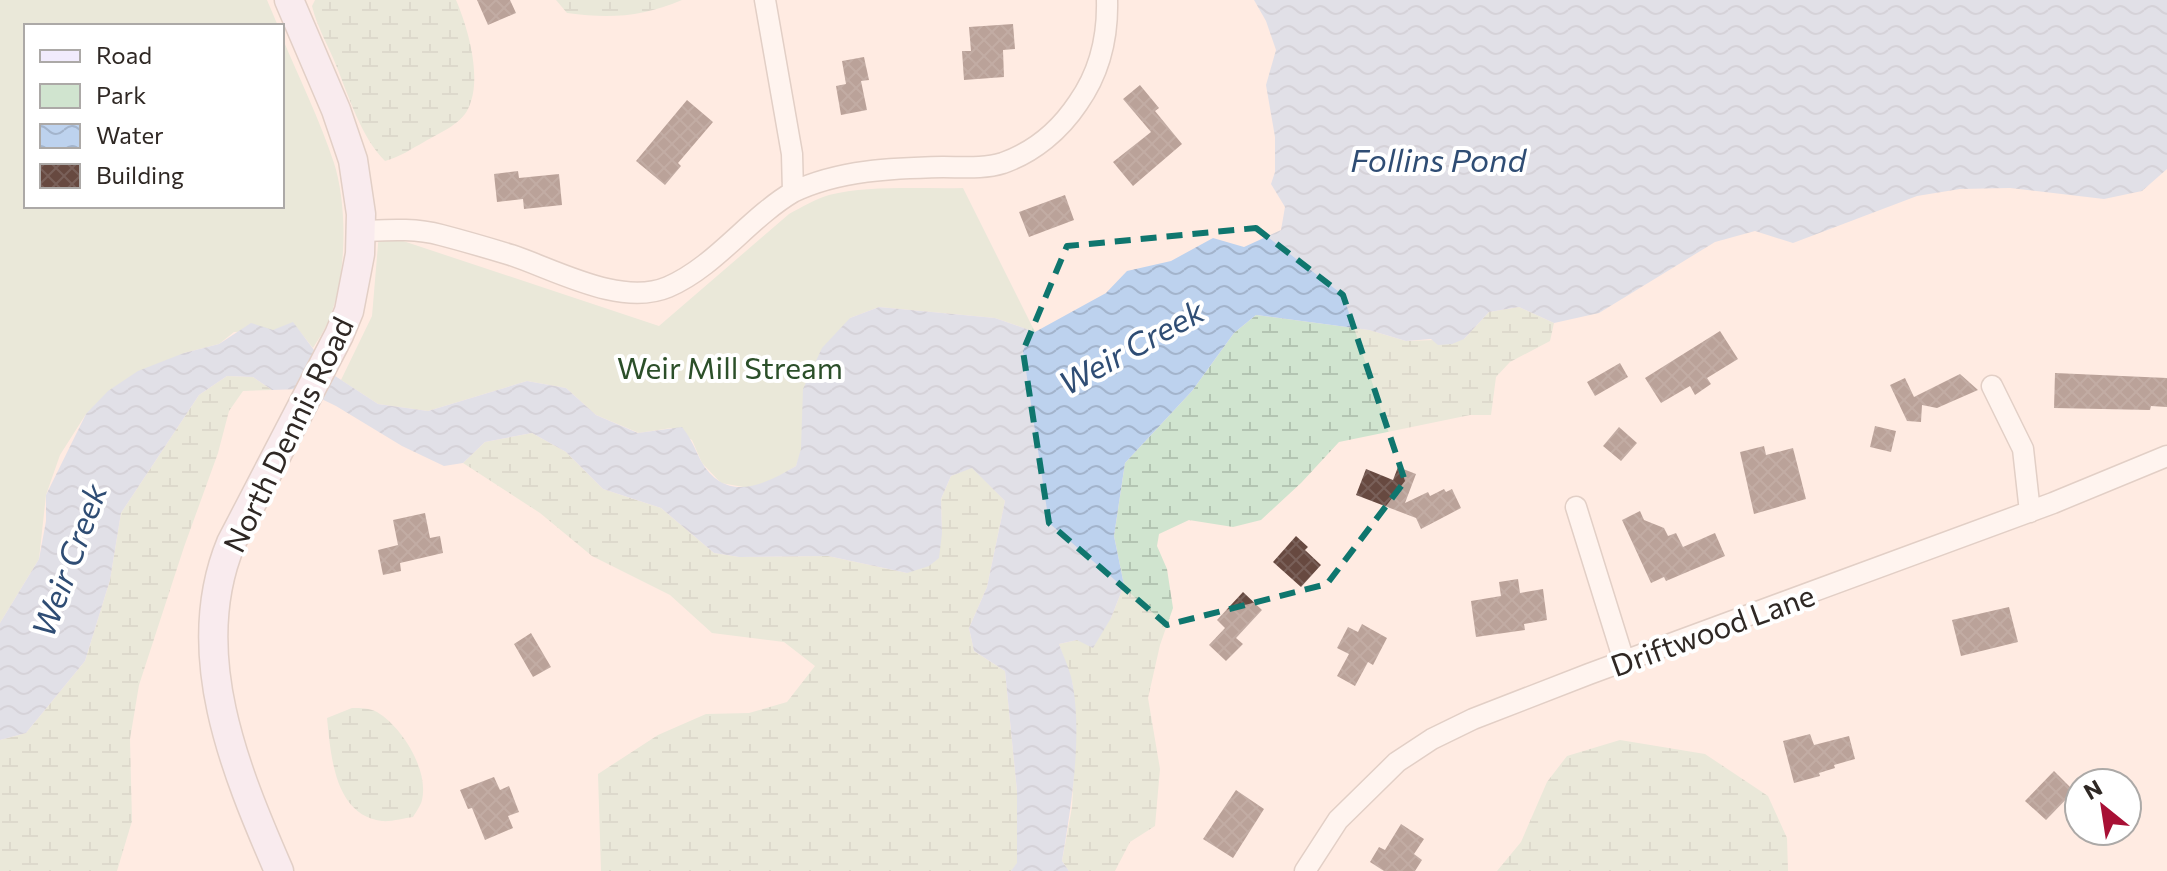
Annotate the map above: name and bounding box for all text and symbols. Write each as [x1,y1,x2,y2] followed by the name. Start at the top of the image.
[24,24,284,208] legend
[96,40,152,69] text: Road
[96,80,146,109] text: Park
[96,120,164,149] text: Water
[1350,139,1527,179] water label: Follins Pond
[96,160,184,189] text: Building
[1051,289,1211,402] water label: Weir Creek
[214,310,360,558] street label: North Dennis Road
[617,348,843,385] park label: Weir Mill Stream
[22,477,114,642] water label: Weir Creek
[1605,575,1819,683] street label: Driftwood Lane
[2063,767,2143,847] north arrow
[2079,773,2107,805] text: N

